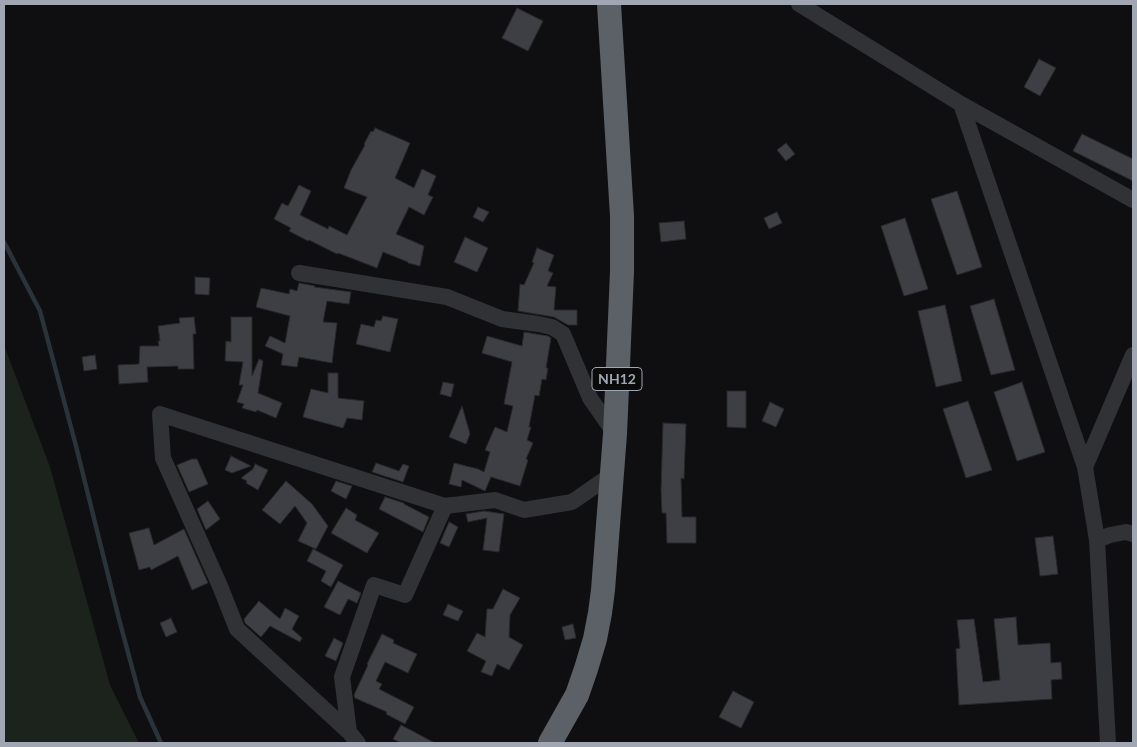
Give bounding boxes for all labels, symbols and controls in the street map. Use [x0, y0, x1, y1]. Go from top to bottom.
road number: NH12 [592, 368, 642, 390]

